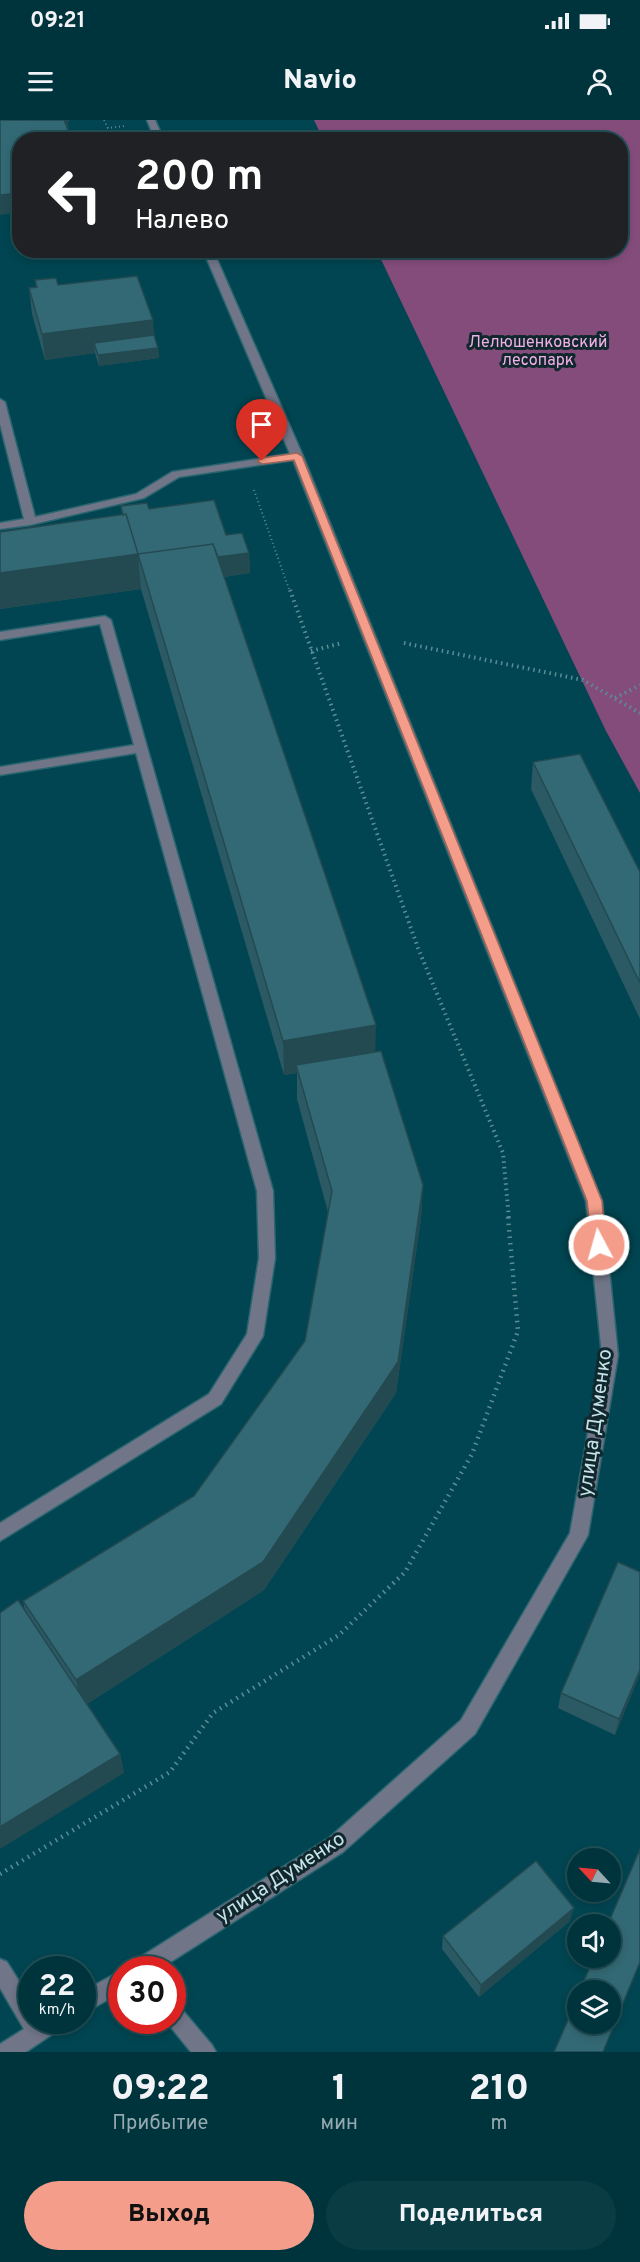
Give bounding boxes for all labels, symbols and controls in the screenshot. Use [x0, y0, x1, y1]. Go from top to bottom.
text: 09:21 [30, 8, 86, 35]
text: Navio [283, 64, 357, 98]
icon: menu [24, 65, 57, 98]
icon: person [583, 65, 616, 98]
text: 200 m [135, 152, 263, 205]
icon: left [36, 156, 114, 234]
text: Налево [135, 204, 229, 238]
park label: Лелюшенковский лесопарк [469, 333, 607, 371]
pin [236, 399, 287, 461]
icon: arrive [245, 408, 278, 441]
position arrow [567, 1213, 631, 1277]
street label: улица Думенко [573, 1347, 619, 1499]
street label: улица Думенко [211, 1827, 351, 1929]
north arrow [567, 1848, 621, 1902]
map controls [567, 1848, 621, 2034]
button: sound [567, 1914, 621, 1968]
speed limit sign: 30 [108, 1956, 186, 2034]
text: 22 [39, 1969, 75, 2006]
button: layers [567, 1980, 621, 2034]
text: km/h [39, 2001, 75, 2020]
text: 09:22 [111, 2067, 210, 2113]
text: 1 [332, 2067, 347, 2113]
text: 210 [469, 2067, 529, 2113]
text: Прибытие [112, 2111, 208, 2137]
text: мин [321, 2111, 358, 2137]
text: m [490, 2111, 507, 2137]
button: Выход [24, 2181, 314, 2250]
button: Поделиться [326, 2181, 616, 2250]

